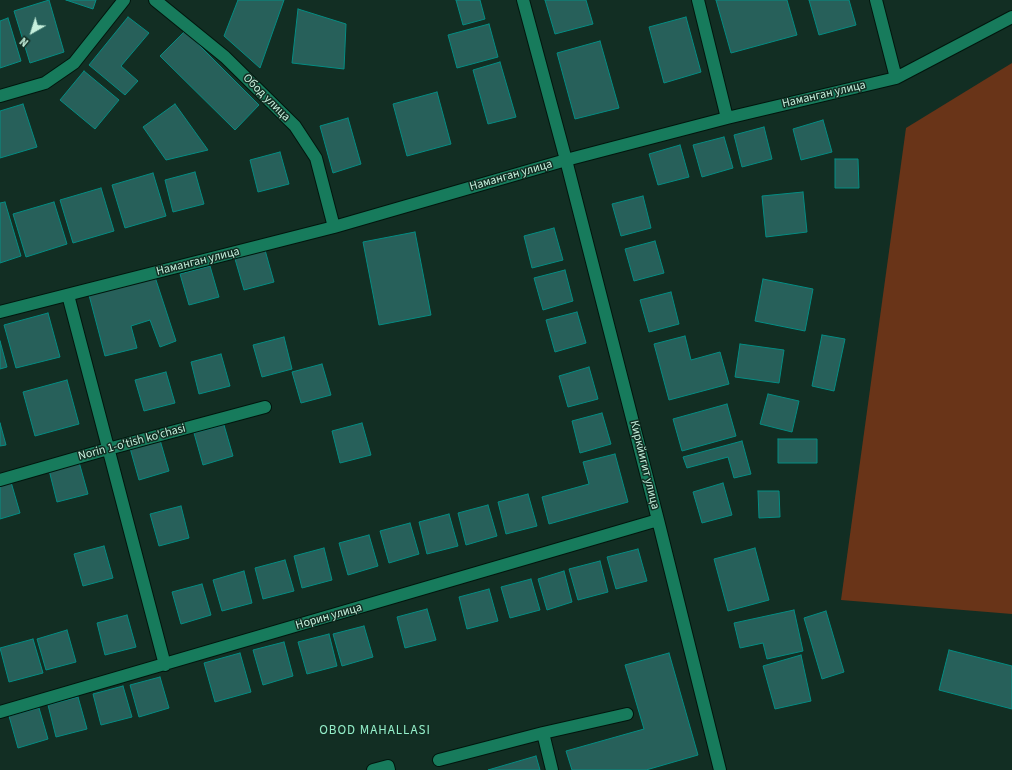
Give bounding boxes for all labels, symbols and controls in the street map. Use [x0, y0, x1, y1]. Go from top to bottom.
north arrow [12, 12, 52, 52]
text: N [17, 34, 32, 50]
street label: Обод улица [239, 71, 293, 125]
street label: Наманган улица [781, 78, 867, 112]
street label: Наманган улица [468, 157, 554, 195]
street label: Наманган улица [155, 245, 241, 279]
street label: Киркйигит улица [626, 419, 662, 511]
street label: Norin 1-o'tish ko'chasi [77, 422, 187, 464]
street label: Норин улица [294, 601, 364, 633]
district label: OBOD MAHALLASI [319, 723, 431, 739]

